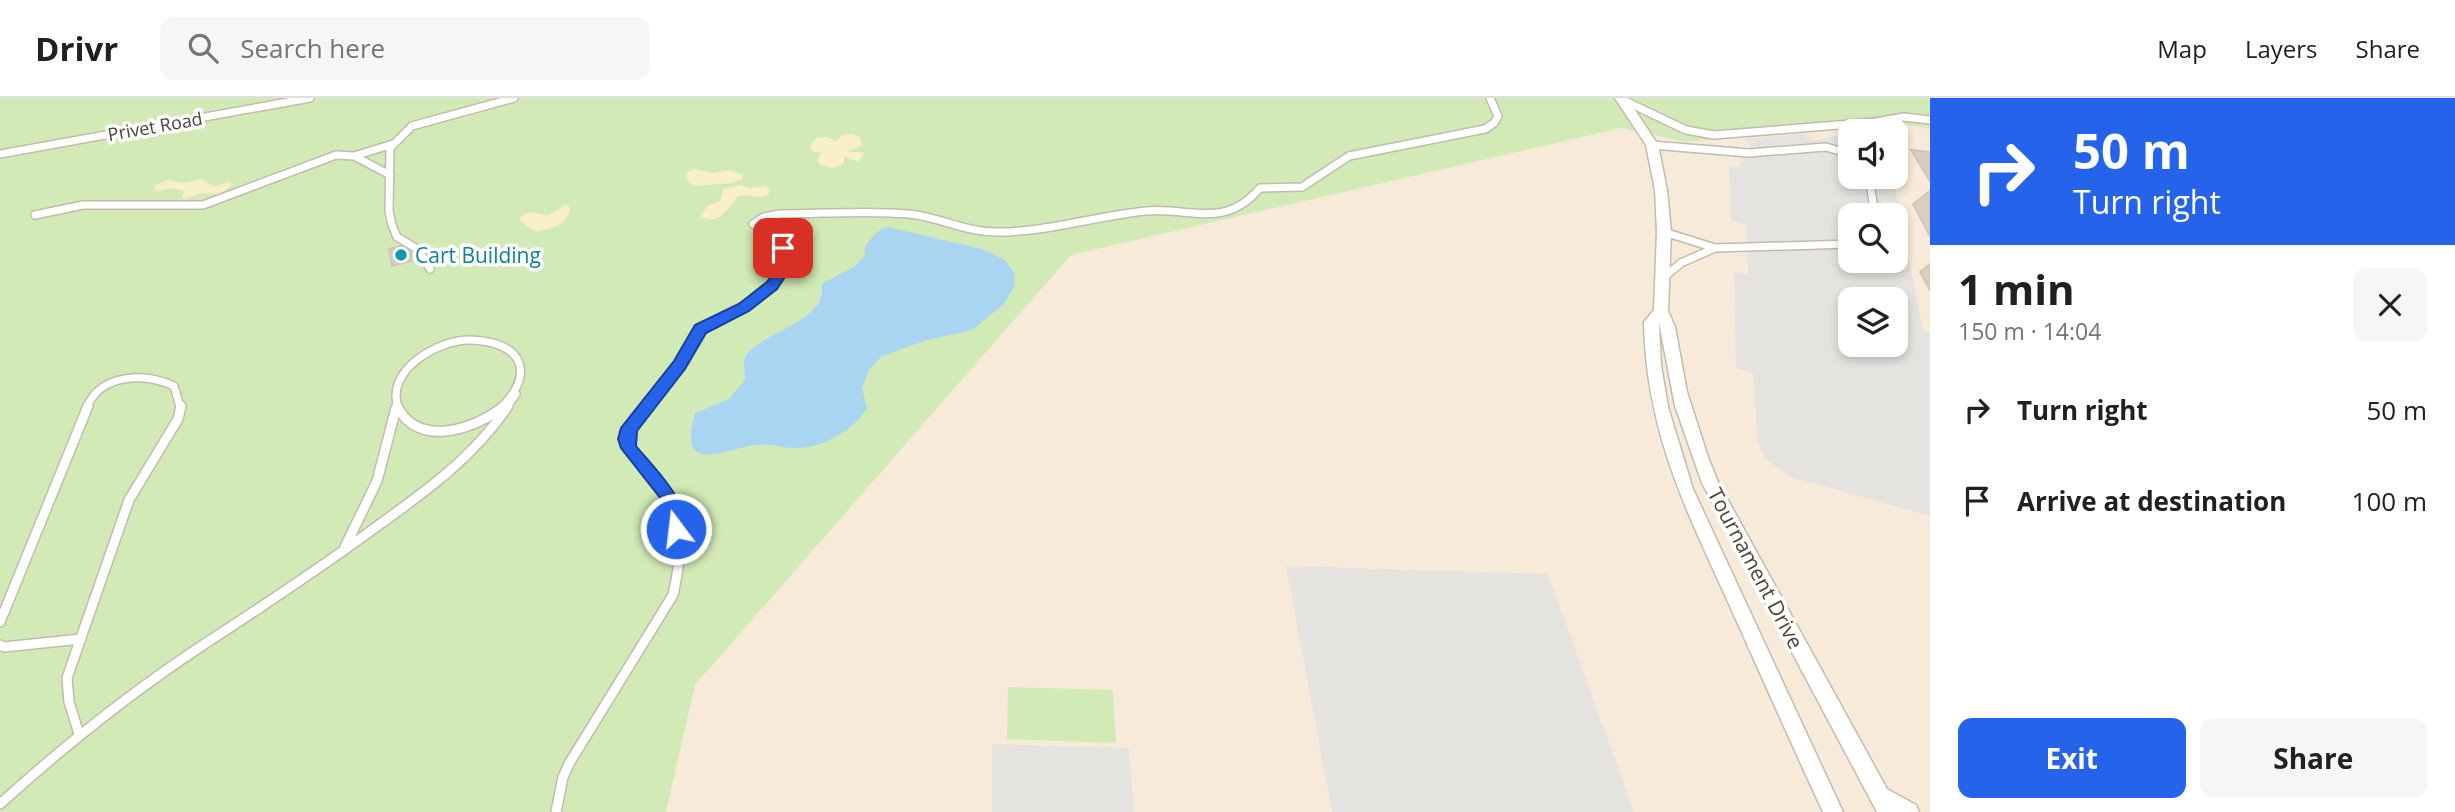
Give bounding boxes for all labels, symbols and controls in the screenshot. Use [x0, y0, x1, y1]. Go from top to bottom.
search box [160, 17, 650, 80]
text: Drivr [35, 26, 118, 71]
icon: search [184, 29, 222, 67]
text: Search here [240, 30, 385, 66]
text: Map [2157, 32, 2207, 65]
text: Layers [2245, 32, 2318, 65]
text: Share [2356, 32, 2420, 65]
street label: Privet Road [106, 106, 204, 146]
text: 50 m [2073, 117, 2190, 183]
map controls [1838, 119, 1908, 357]
button: sound [1838, 119, 1908, 189]
icon: right [1958, 126, 2049, 217]
text: Turn right [2073, 180, 2221, 223]
button: search [1838, 203, 1908, 273]
pin [753, 218, 813, 278]
icon: arrive [764, 229, 802, 267]
place label: Cart Building [415, 241, 541, 269]
marker: Cart Building [393, 247, 409, 263]
text: 1 min [1958, 260, 2075, 317]
button: close [2353, 268, 2427, 342]
button: layers [1838, 287, 1908, 357]
text: 150 m · 14:04 [1958, 315, 2101, 347]
icon: right [1958, 391, 1996, 429]
text: Turn right [2017, 392, 2148, 428]
text: 50 m [2366, 392, 2427, 428]
icon: arrive [1958, 482, 1996, 520]
street label: Tournament Drive [1702, 483, 1810, 653]
text: Arrive at destination [2017, 483, 2286, 519]
text: 100 m [2352, 483, 2427, 519]
position arrow [639, 492, 713, 566]
button: Exit [1958, 718, 2186, 798]
button: Share [2200, 718, 2427, 798]

